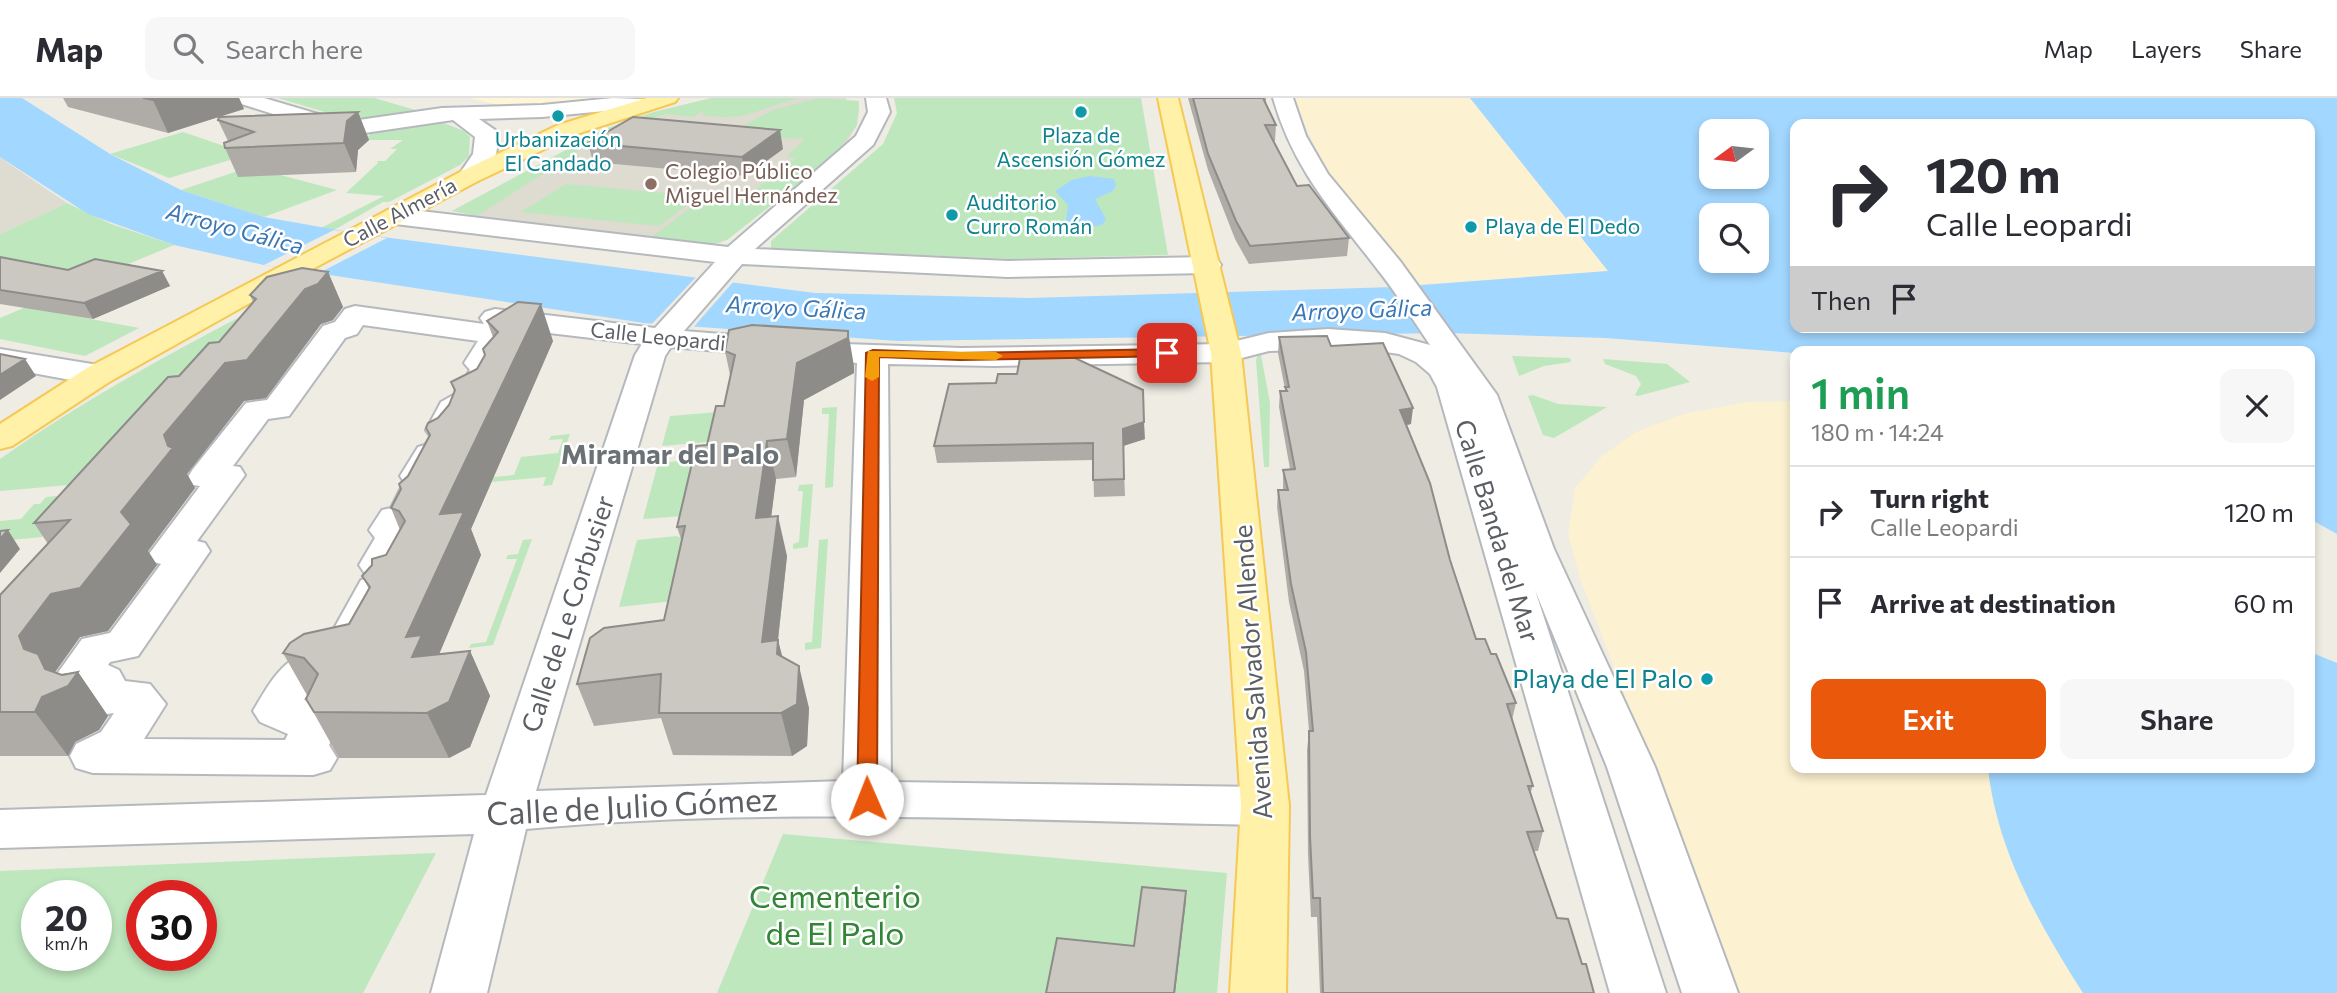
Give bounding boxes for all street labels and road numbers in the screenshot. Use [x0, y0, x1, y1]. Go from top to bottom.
street label: Calle Almería [338, 171, 460, 252]
street label: Calle Leopardi [589, 316, 727, 355]
street label: Calle Banda del Mar [1450, 416, 1547, 646]
street label: Calle de Le Corbusier [514, 491, 619, 736]
street label: Avenida Salvador Allende [1226, 524, 1277, 820]
street label: Calle de Julio Gómez [485, 777, 778, 833]

